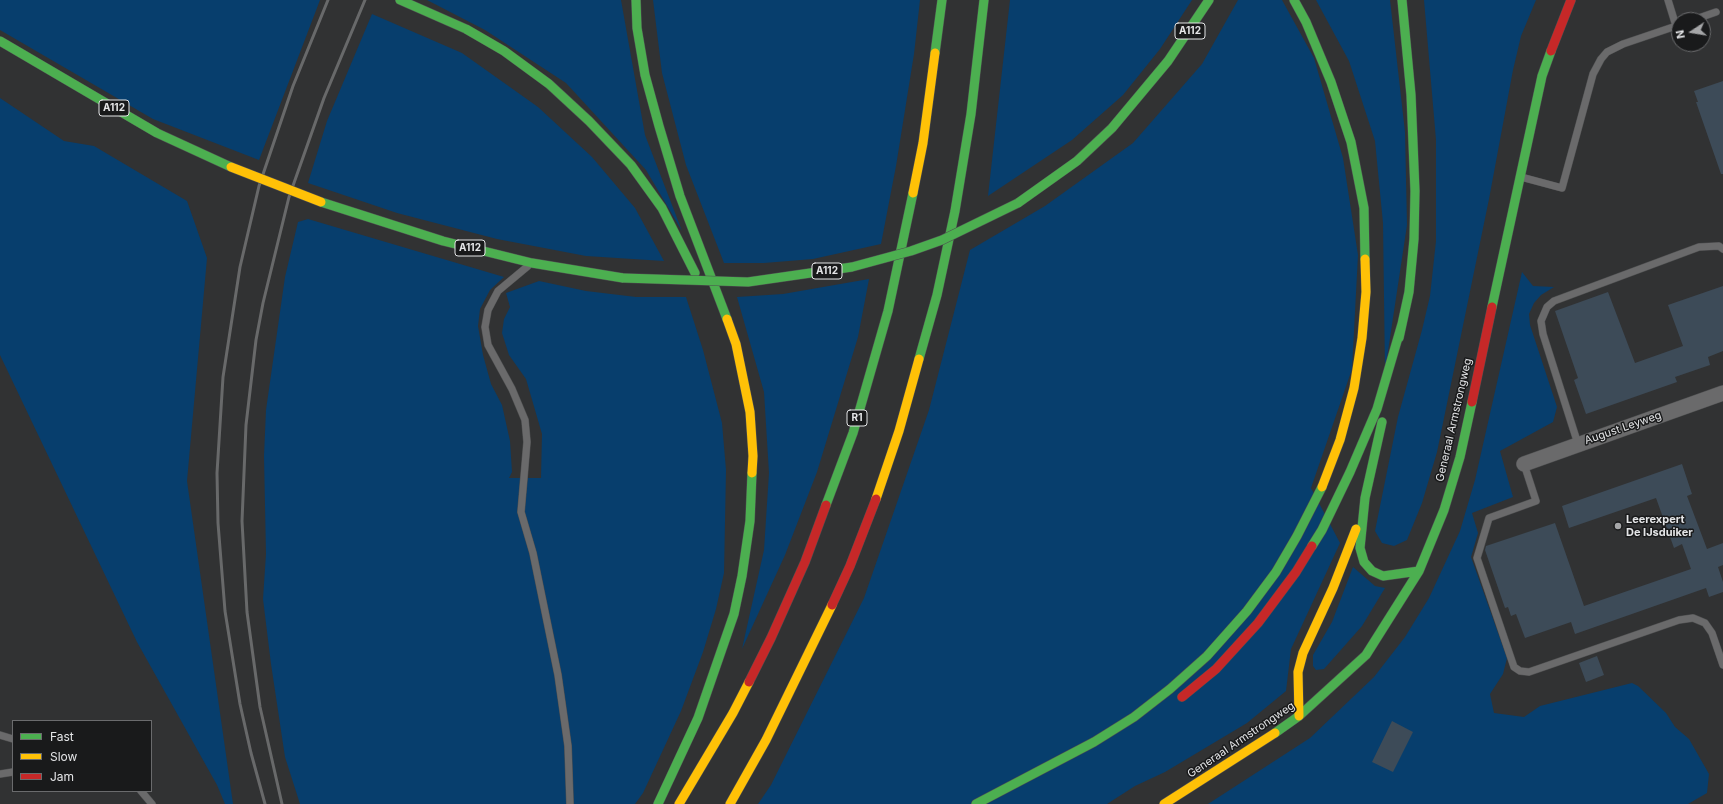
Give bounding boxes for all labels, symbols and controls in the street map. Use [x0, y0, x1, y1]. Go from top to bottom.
north arrow [1671, 12, 1711, 52]
road number: A112 [1175, 23, 1205, 39]
text: N [1673, 29, 1688, 40]
road number: A112 [99, 100, 129, 116]
road number: A112 [455, 240, 485, 256]
road number: A112 [812, 263, 842, 279]
street label: Generaal Armstrongweg [1433, 357, 1475, 483]
street label: August Leyweg [1583, 409, 1663, 447]
road number: R1 [847, 410, 867, 426]
place label: Leerexpert De IJsduiker [1626, 513, 1693, 539]
marker: Leerexpert De IJsduiker [1613, 521, 1623, 531]
street label: Generaal Armstrongweg [1185, 699, 1297, 781]
legend [12, 720, 152, 792]
text: Fast [50, 729, 74, 744]
text: Slow [50, 749, 77, 764]
text: Jam [50, 769, 74, 784]

